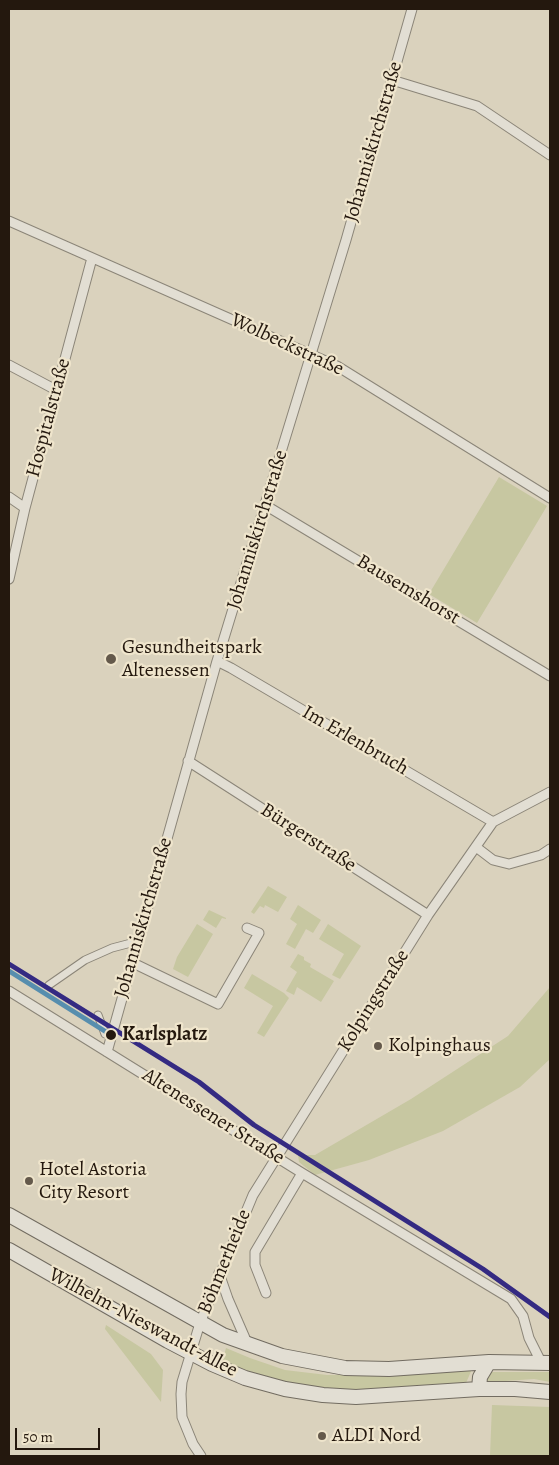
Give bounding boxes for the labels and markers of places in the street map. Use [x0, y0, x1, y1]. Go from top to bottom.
place label: Gesundheitspark Altenessen [122, 636, 262, 683]
marker: Gesundheitspark Altenessen [104, 652, 118, 666]
place label: Karlsplatz [122, 1023, 208, 1047]
marker: Karlsplatz [104, 1028, 118, 1042]
place label: Kolpinghaus [388, 1034, 491, 1058]
marker: Kolpinghaus [372, 1040, 384, 1052]
place label: Hotel Astoria City Resort [39, 1158, 147, 1205]
marker: Hotel Astoria City Resort [23, 1175, 35, 1187]
place label: ALDI Nord [332, 1424, 421, 1448]
marker: ALDI Nord [316, 1430, 328, 1442]

